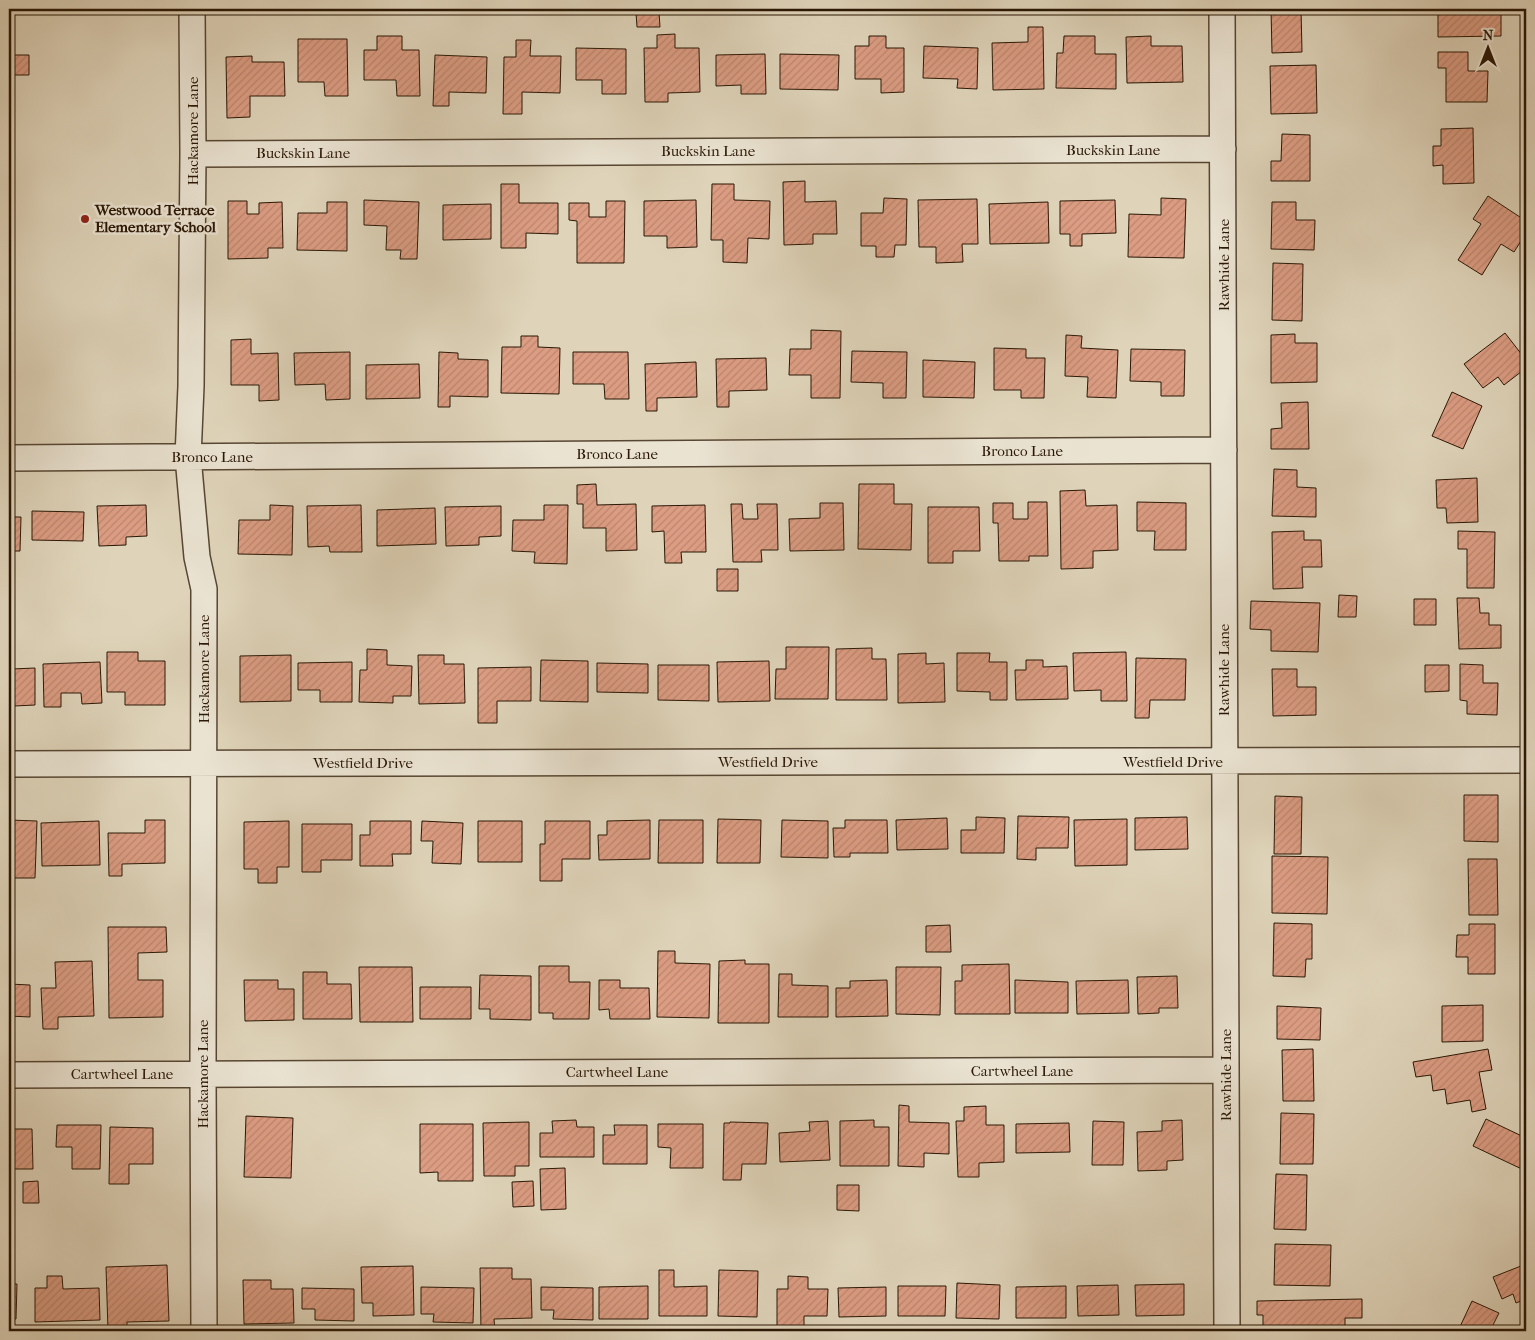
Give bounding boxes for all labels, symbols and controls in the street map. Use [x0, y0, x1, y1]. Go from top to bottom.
north arrow [1462, 22, 1512, 72]
text: N [1483, 27, 1494, 44]
street label: Hackamore Lane [184, 76, 202, 185]
street label: Buckskin Lane [1066, 141, 1161, 159]
street label: Buckskin Lane [661, 142, 756, 160]
street label: Buckskin Lane [256, 144, 351, 162]
place label: Westwood Terrace Elementary School [94, 201, 217, 236]
marker: Westwood Terrace Elementary School [79, 213, 91, 225]
street label: Rawhide Lane [1215, 218, 1233, 311]
street label: Bronco Lane [981, 442, 1063, 460]
street label: Bronco Lane [576, 445, 658, 463]
street label: Bronco Lane [171, 448, 253, 466]
street label: Hackamore Lane [195, 614, 213, 723]
street label: Rawhide Lane [1215, 623, 1233, 716]
street label: Westfield Drive [717, 753, 818, 771]
street label: Westfield Drive [1122, 753, 1223, 771]
street label: Westfield Drive [312, 754, 413, 772]
street label: Hackamore Lane [194, 1019, 212, 1128]
street label: Rawhide Lane [1217, 1028, 1235, 1121]
street label: Cartwheel Lane [971, 1062, 1074, 1080]
street label: Cartwheel Lane [566, 1063, 669, 1081]
street label: Cartwheel Lane [71, 1065, 174, 1083]

